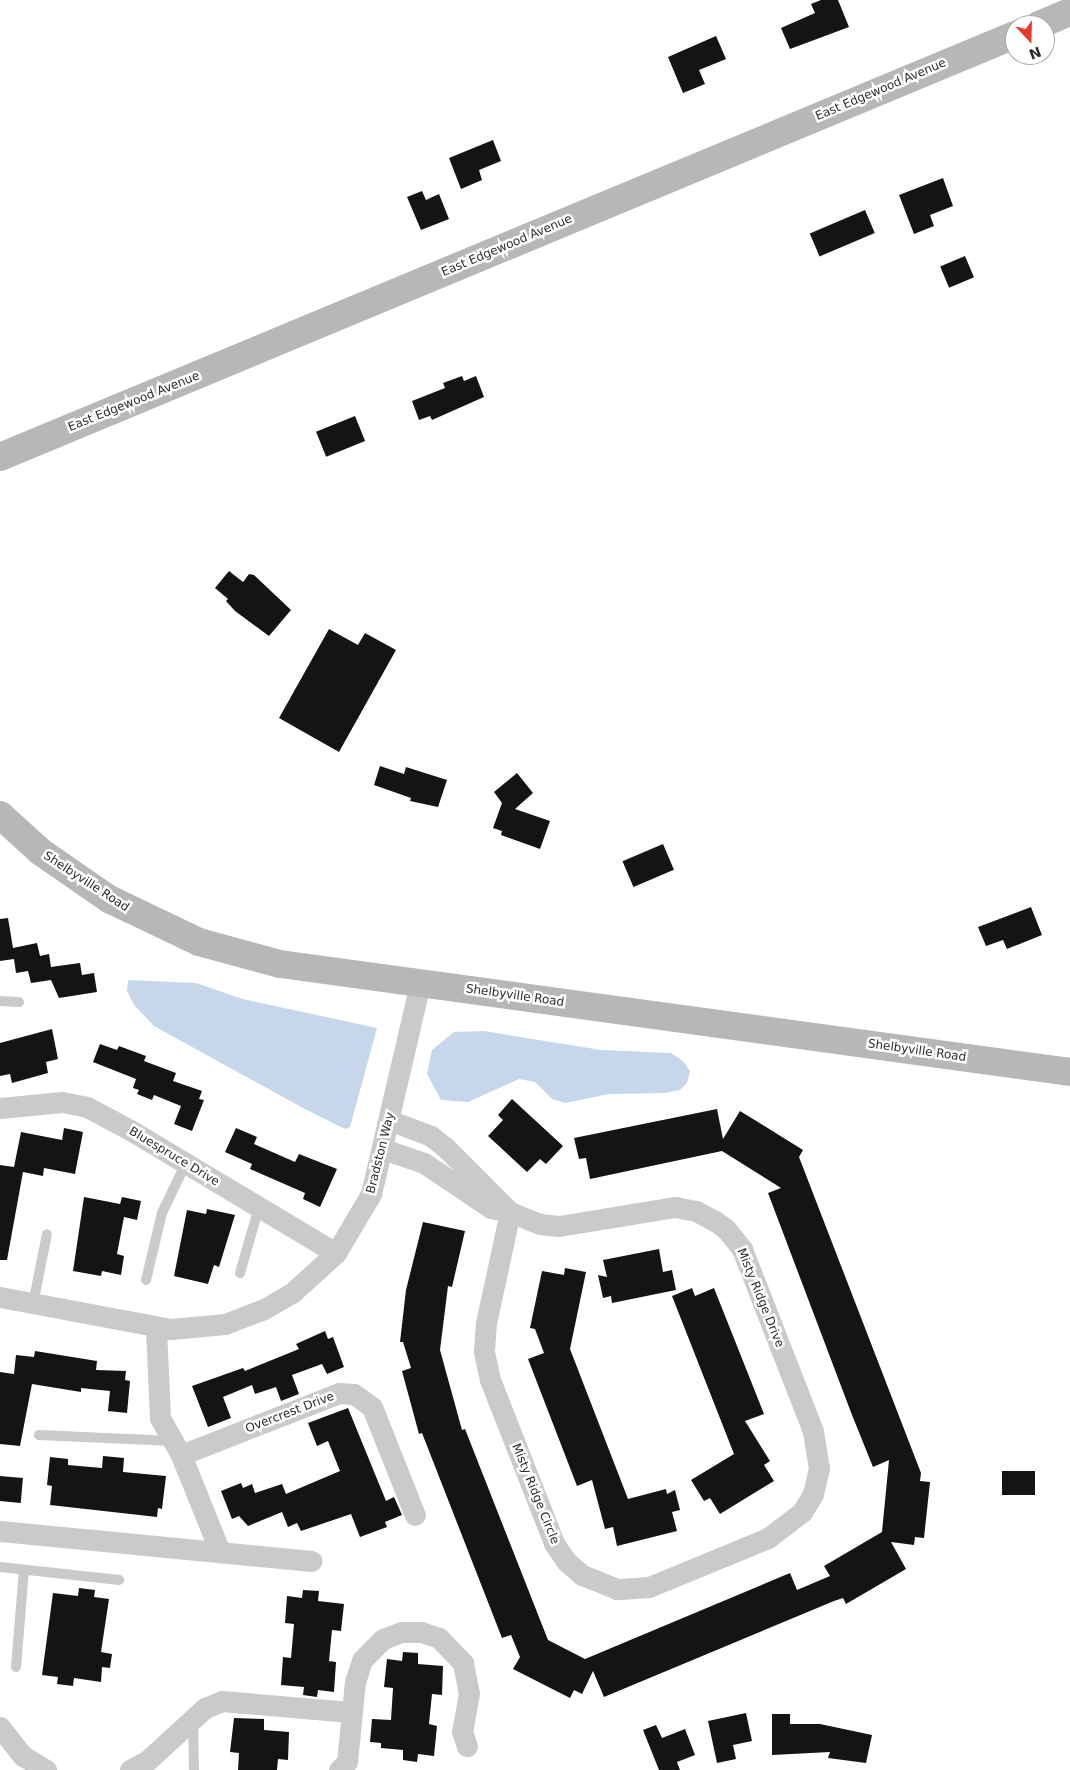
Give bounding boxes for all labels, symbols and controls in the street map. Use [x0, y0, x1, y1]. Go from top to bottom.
north arrow [1005, 15, 1055, 65]
text: N [1027, 44, 1043, 63]
street label: East Edgewood Avenue [814, 56, 948, 124]
street label: East Edgewood Avenue [440, 212, 574, 280]
street label: East Edgewood Avenue [66, 369, 202, 435]
street label: Shelbyville Road [41, 849, 131, 915]
street label: Shelbyville Road [465, 982, 565, 1010]
street label: Shelbyville Road [867, 1037, 967, 1065]
street label: Bradston Way [364, 1111, 398, 1195]
street label: Bluespruce Drive [126, 1124, 222, 1190]
street label: Misty Ridge Drive [734, 1246, 786, 1350]
street label: Overcrest Drive [244, 1389, 336, 1437]
street label: Misty Ridge Circle [508, 1442, 562, 1546]

